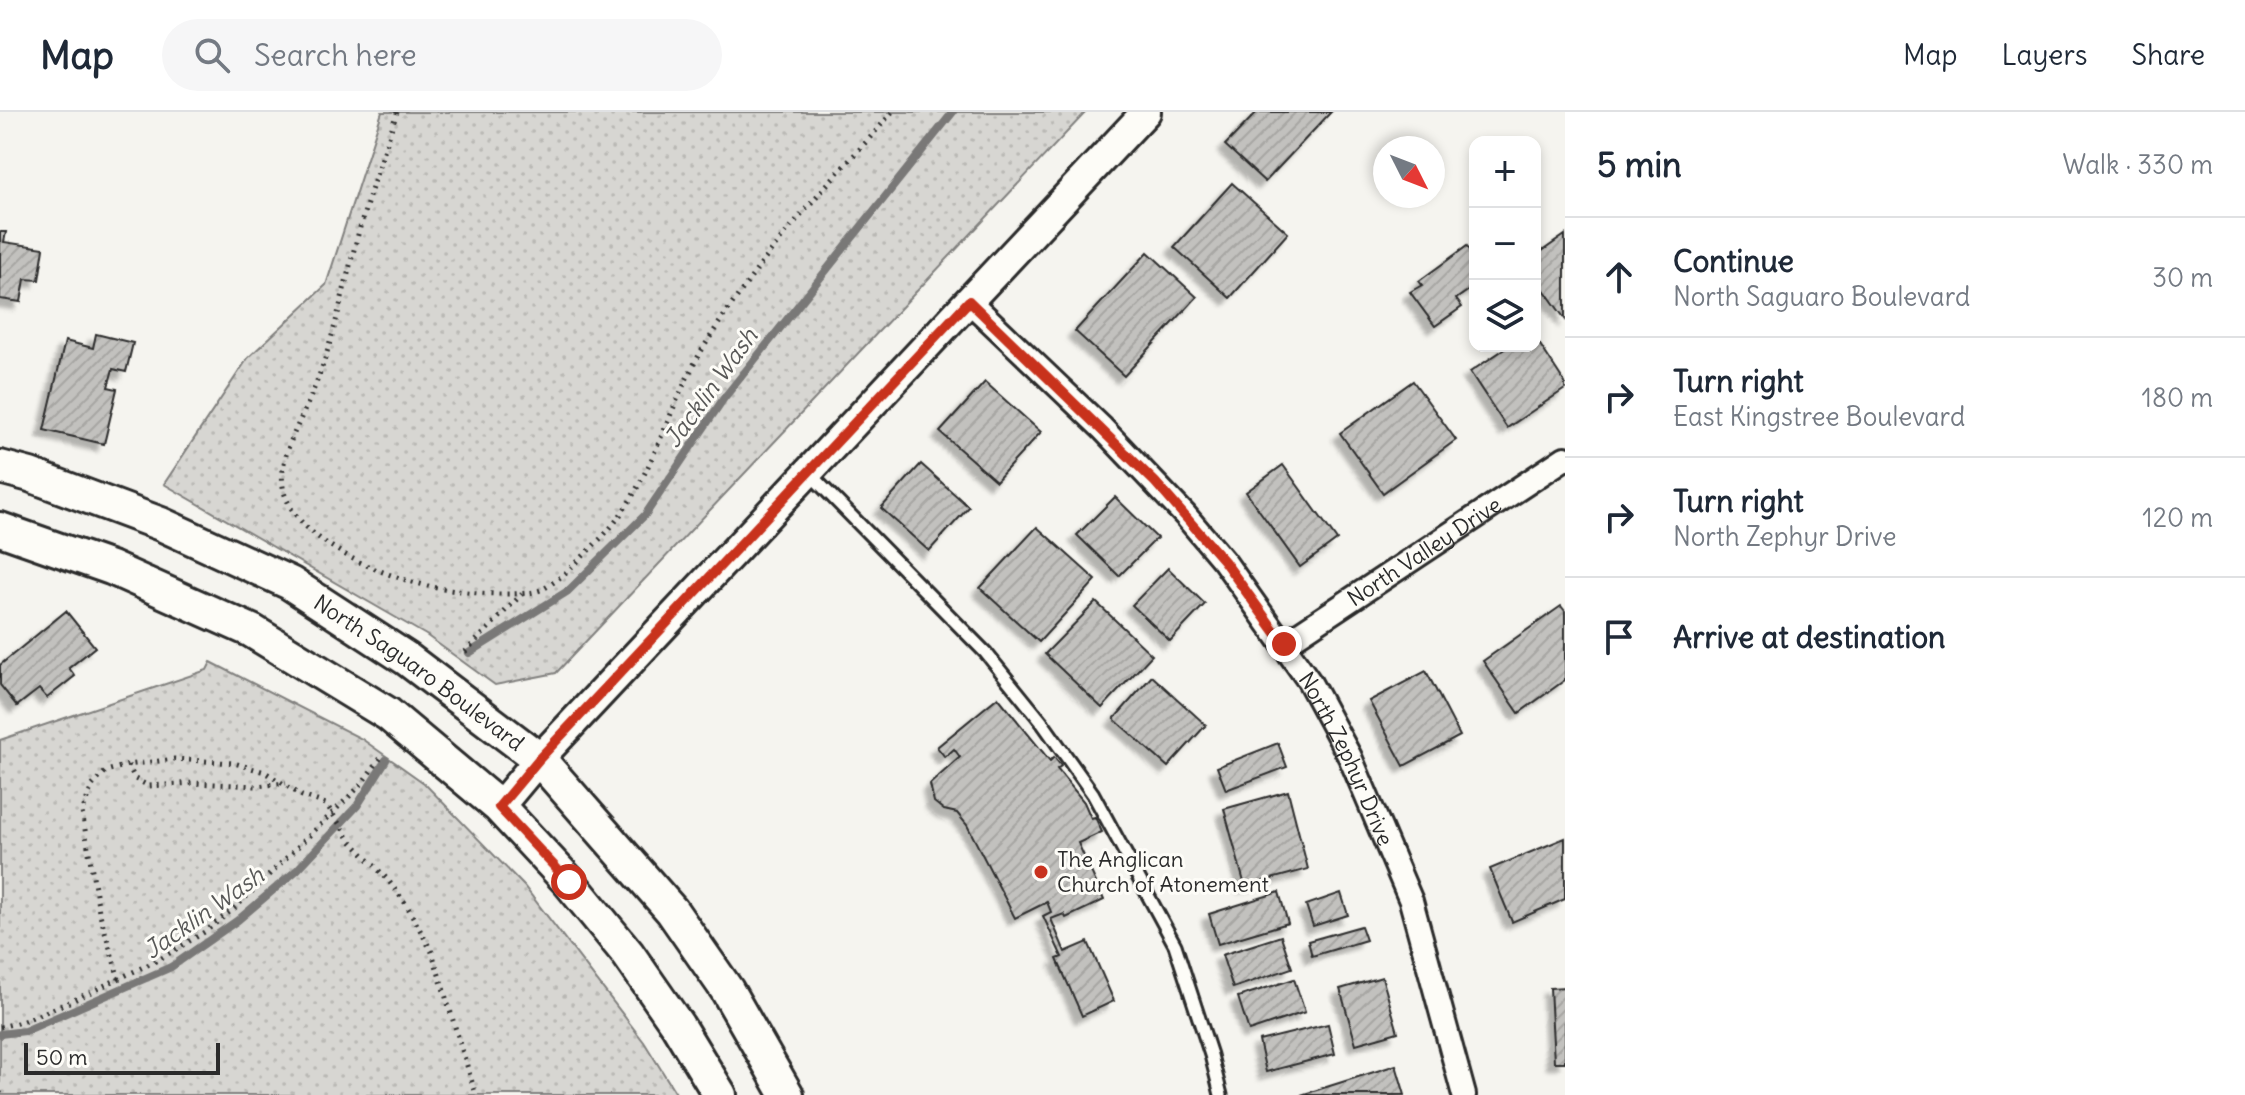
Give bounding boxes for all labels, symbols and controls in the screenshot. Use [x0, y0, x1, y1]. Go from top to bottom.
search box [162, 19, 722, 91]
text: Map [40, 32, 114, 79]
icon: search [190, 33, 234, 77]
text: Search here [254, 36, 417, 74]
text: Map [1903, 37, 1958, 73]
text: Layers [2002, 37, 2088, 73]
text: Share [2132, 37, 2205, 73]
north arrow [1373, 136, 1445, 208]
map controls [1469, 136, 1541, 352]
button: + [1469, 136, 1541, 208]
text: 5 min [1597, 143, 1682, 186]
text: Walk · 330 m [2063, 148, 2213, 181]
button: − [1469, 208, 1541, 280]
text: Continue [1673, 242, 1794, 280]
icon: ahead [1597, 255, 1641, 299]
text: 30 m [2152, 261, 2213, 294]
button: layers [1469, 280, 1541, 352]
text: North Saguaro Boulevard [1673, 280, 1970, 313]
water label: Jacklin Wash [657, 321, 764, 453]
text: Turn right [1673, 362, 1804, 400]
icon: right [1597, 375, 1641, 419]
text: 180 m [2142, 381, 2213, 414]
text: East Kingstree Boulevard [1673, 400, 1965, 433]
text: Turn right [1673, 482, 1804, 520]
street label: North Valley Drive [1342, 490, 1506, 612]
icon: right [1597, 495, 1641, 539]
text: 120 m [2142, 501, 2213, 534]
text: North Zephyr Drive [1673, 520, 1896, 553]
street label: North Saguaro Boulevard [309, 588, 530, 757]
icon: arrive [1597, 615, 1641, 659]
text: Arrive at destination [1673, 618, 1945, 656]
route end [1266, 626, 1302, 662]
street label: North Zephyr Drive [1293, 666, 1400, 850]
place label: The Anglican Church of Atonement [1057, 845, 1269, 898]
water label: Jacklin Wash [137, 859, 270, 965]
marker: The Anglican Church of Atonement [1032, 863, 1050, 881]
route start [551, 864, 587, 900]
scale bar [24, 1039, 220, 1075]
text: 50 m [36, 1043, 88, 1071]

